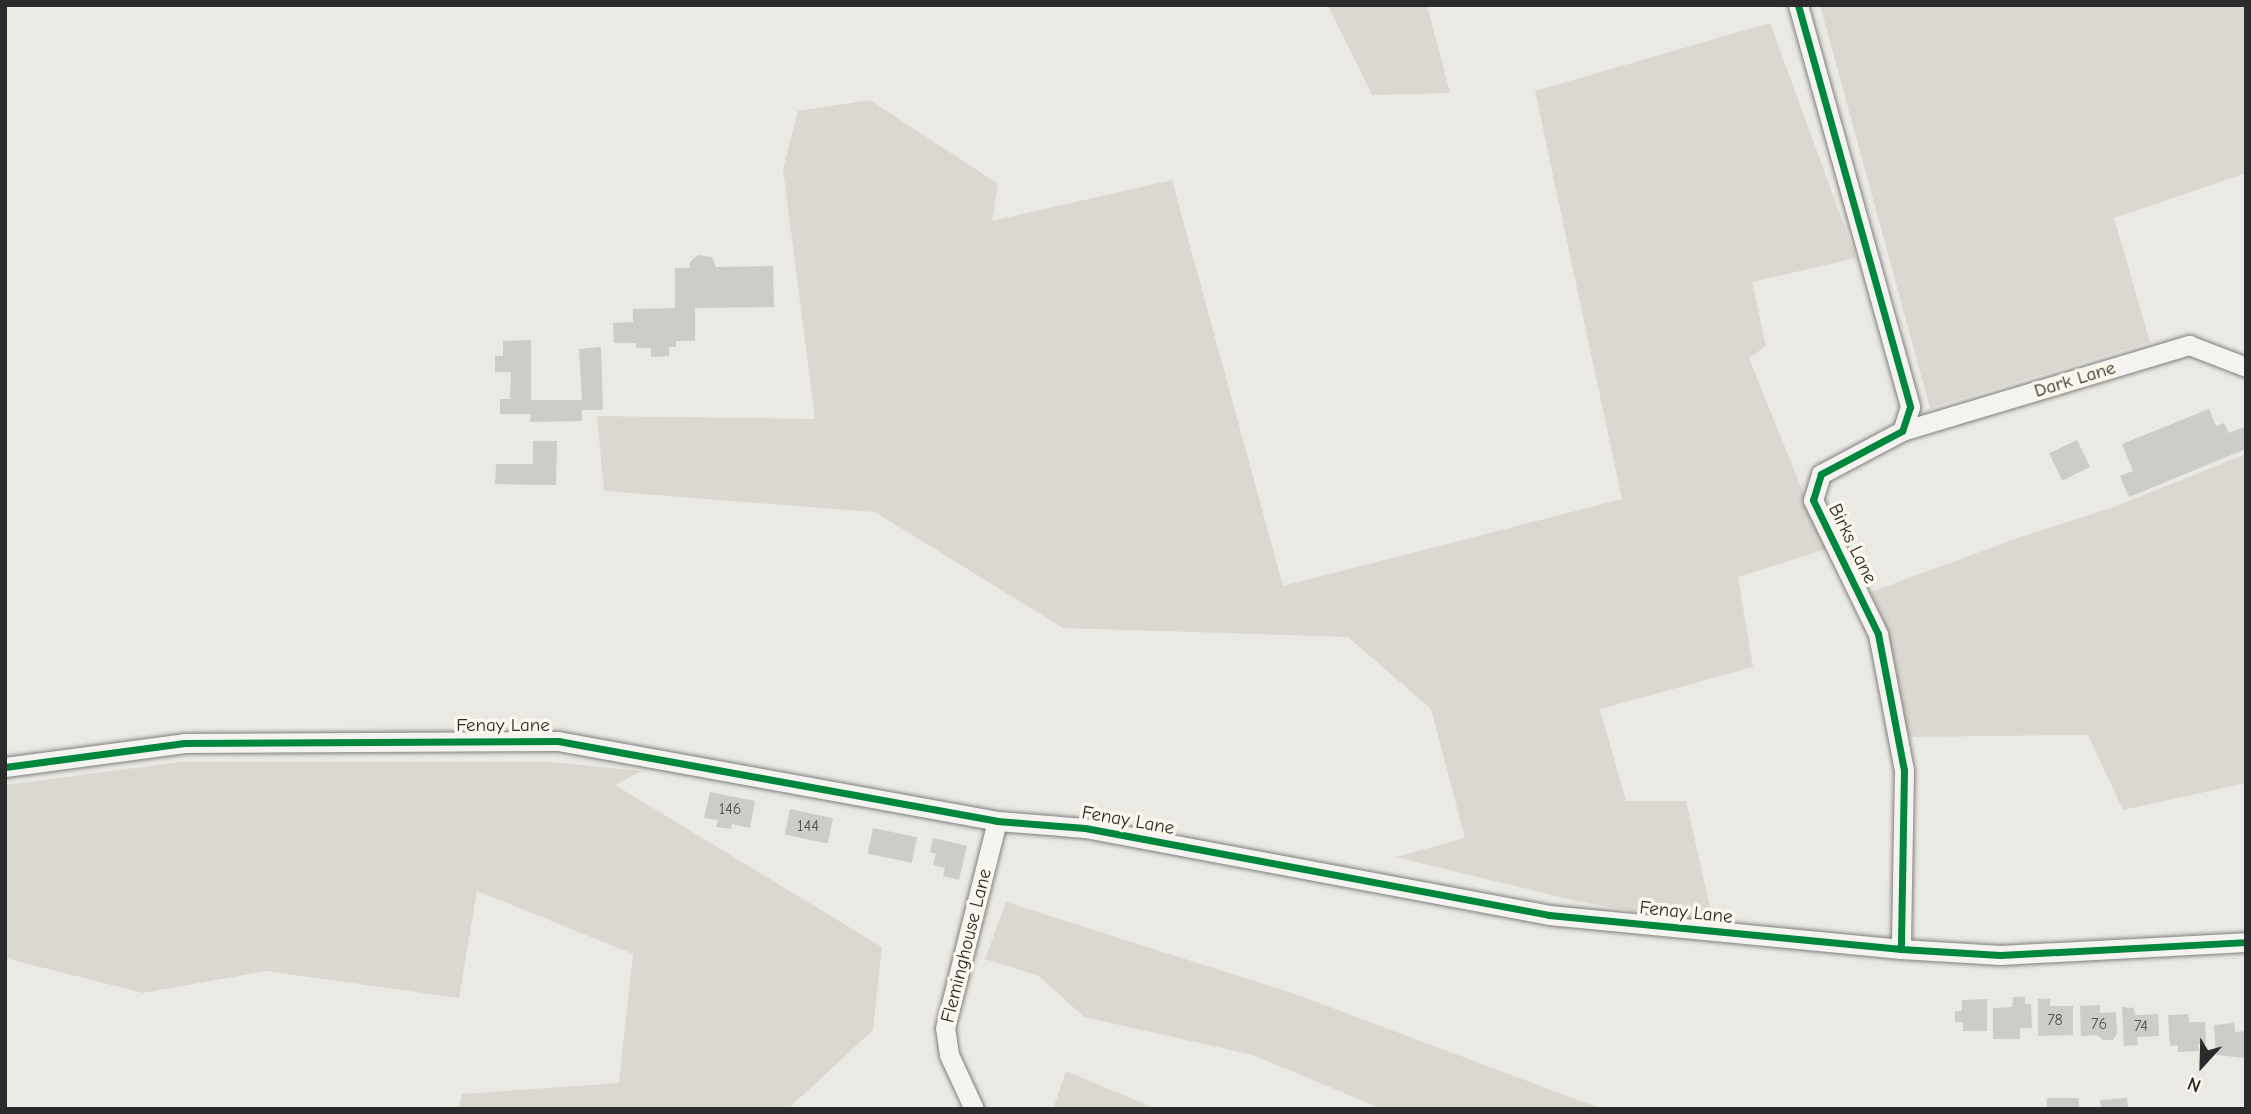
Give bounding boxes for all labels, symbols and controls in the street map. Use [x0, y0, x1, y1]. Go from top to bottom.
street label: Dark Lane [2032, 357, 2118, 403]
street label: Birks Lane [1823, 500, 1881, 588]
street label: Fenay Lane [456, 715, 550, 737]
house number: 146 [719, 799, 741, 819]
street label: Fenay Lane [1080, 802, 1176, 840]
house number: 144 [797, 816, 819, 836]
street label: Fleminghouse Lane [937, 867, 997, 1025]
street label: Fenay Lane [1638, 897, 1734, 929]
house number: 78 [2047, 1010, 2063, 1030]
house number: 76 [2091, 1014, 2107, 1034]
house number: 74 [2134, 1016, 2148, 1036]
north arrow [2167, 1030, 2237, 1100]
text: N [2184, 1072, 2204, 1097]

